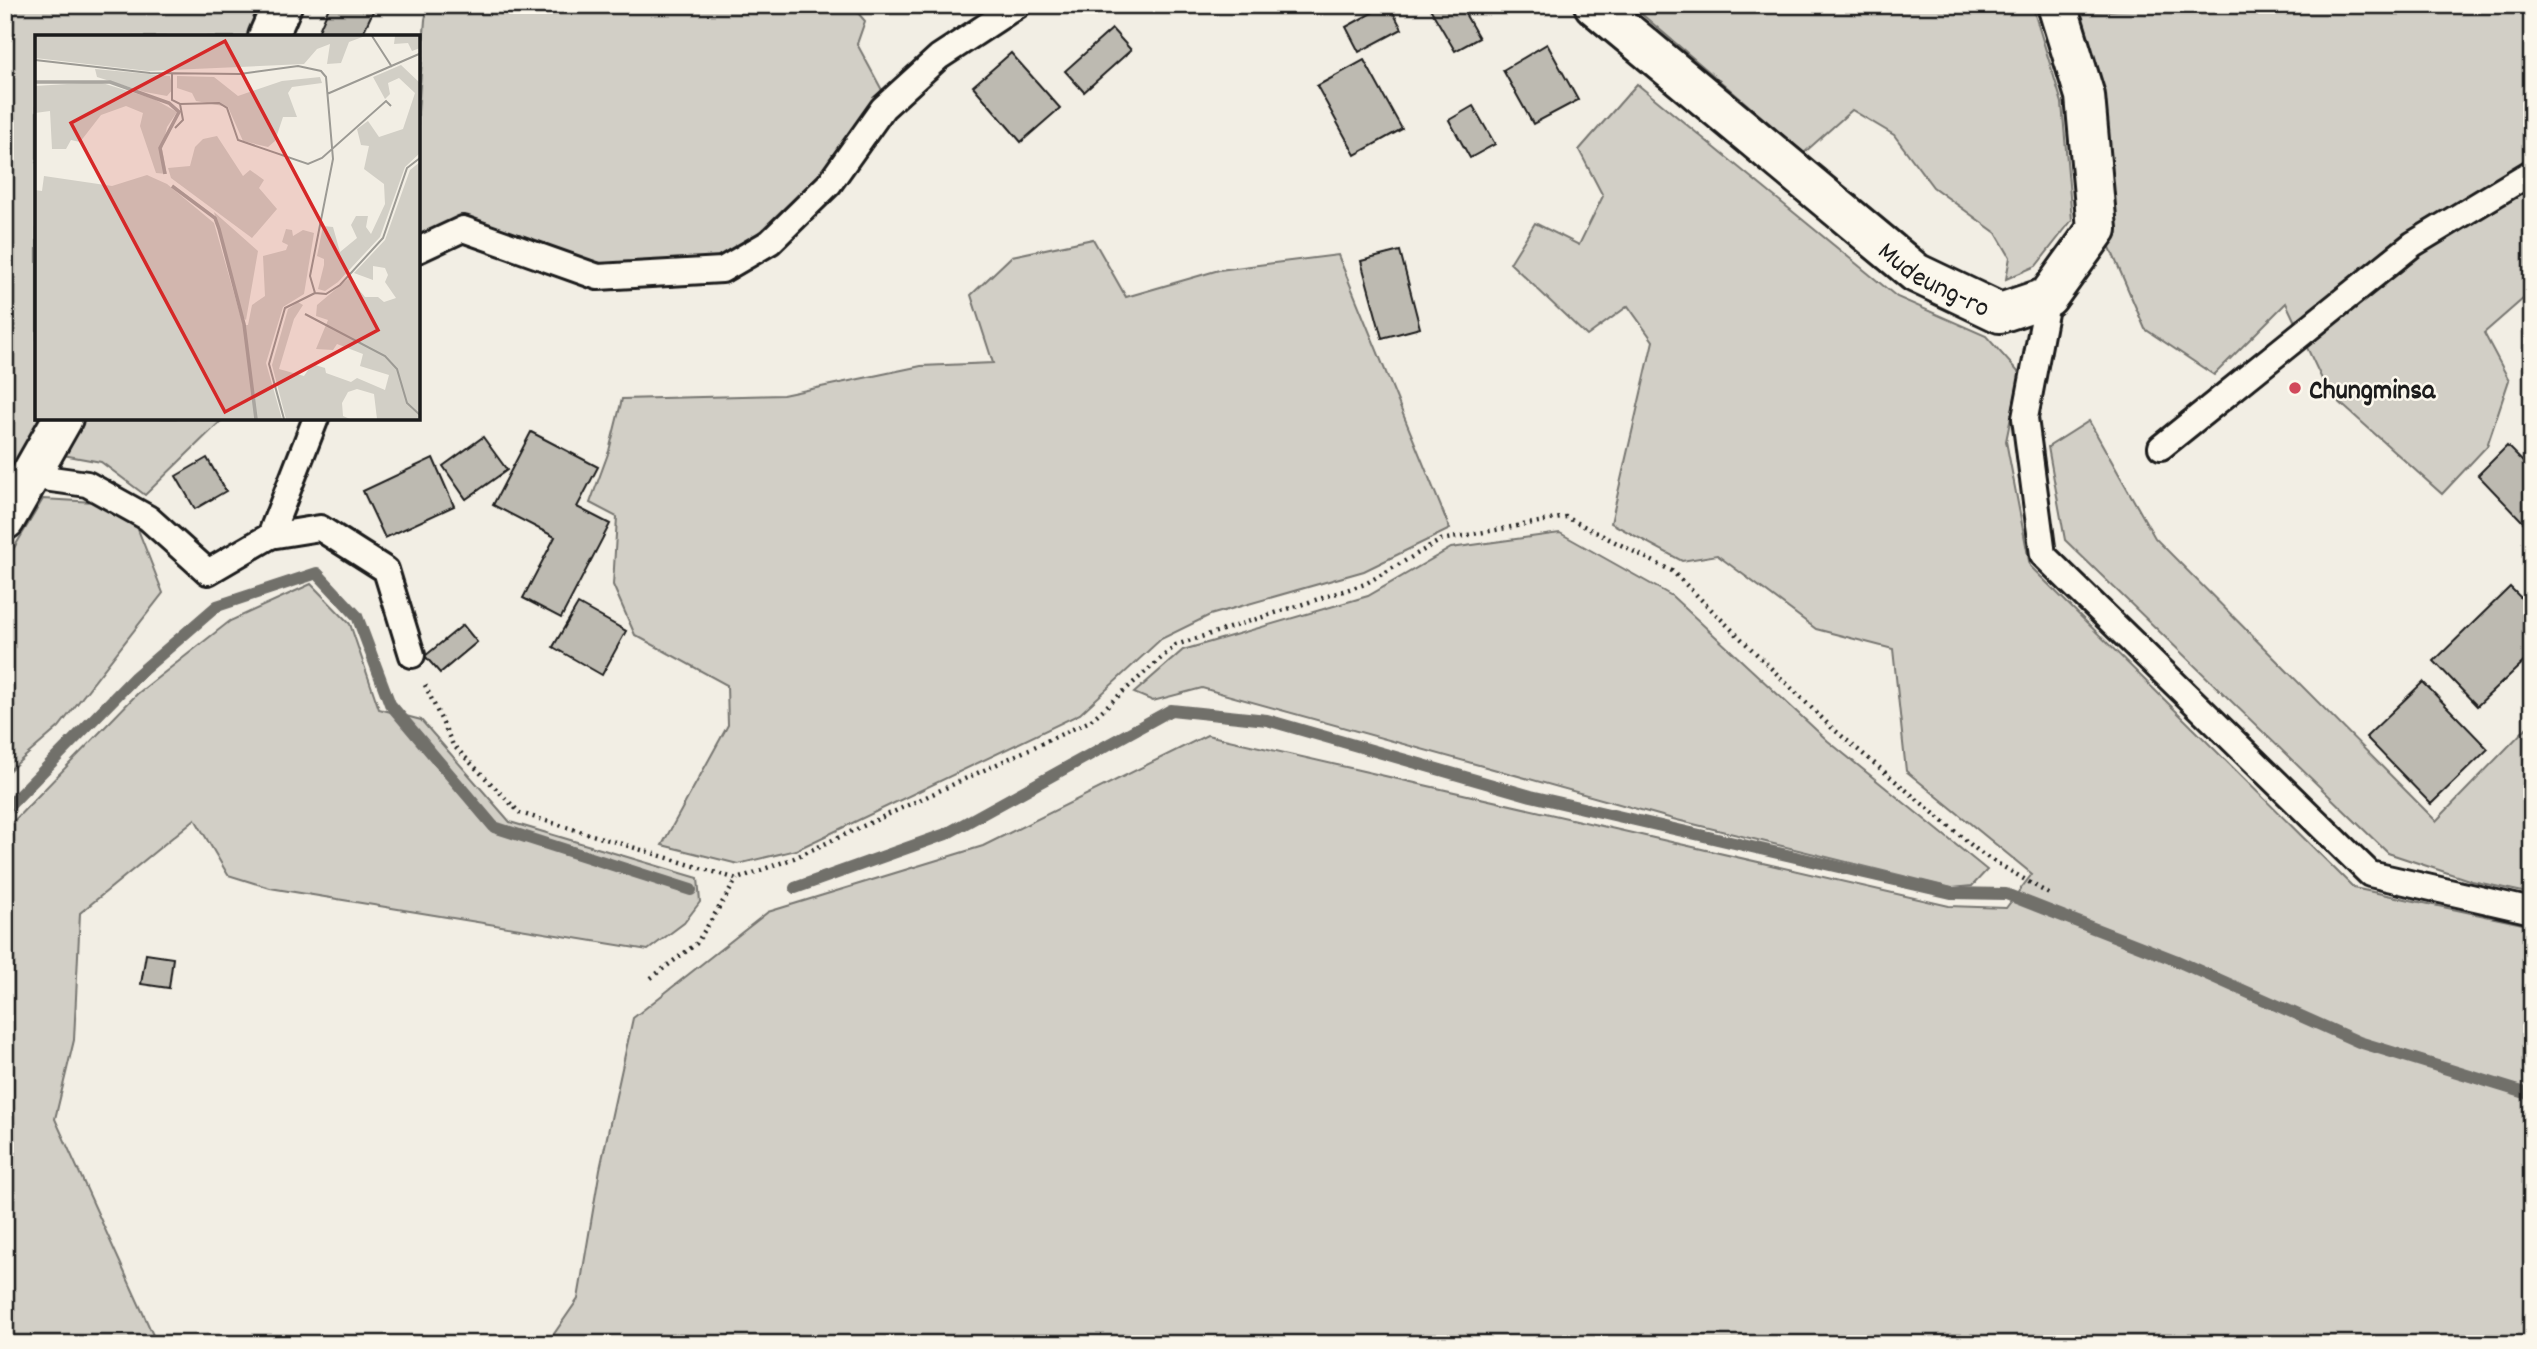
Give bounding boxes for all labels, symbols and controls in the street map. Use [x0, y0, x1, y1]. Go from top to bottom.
inset map [35, 35, 420, 420]
street label: Mudeung-ro [1867, 234, 1995, 330]
place label: Chungminsa [2309, 373, 2436, 413]
marker: Chungminsa [2287, 380, 2303, 396]

